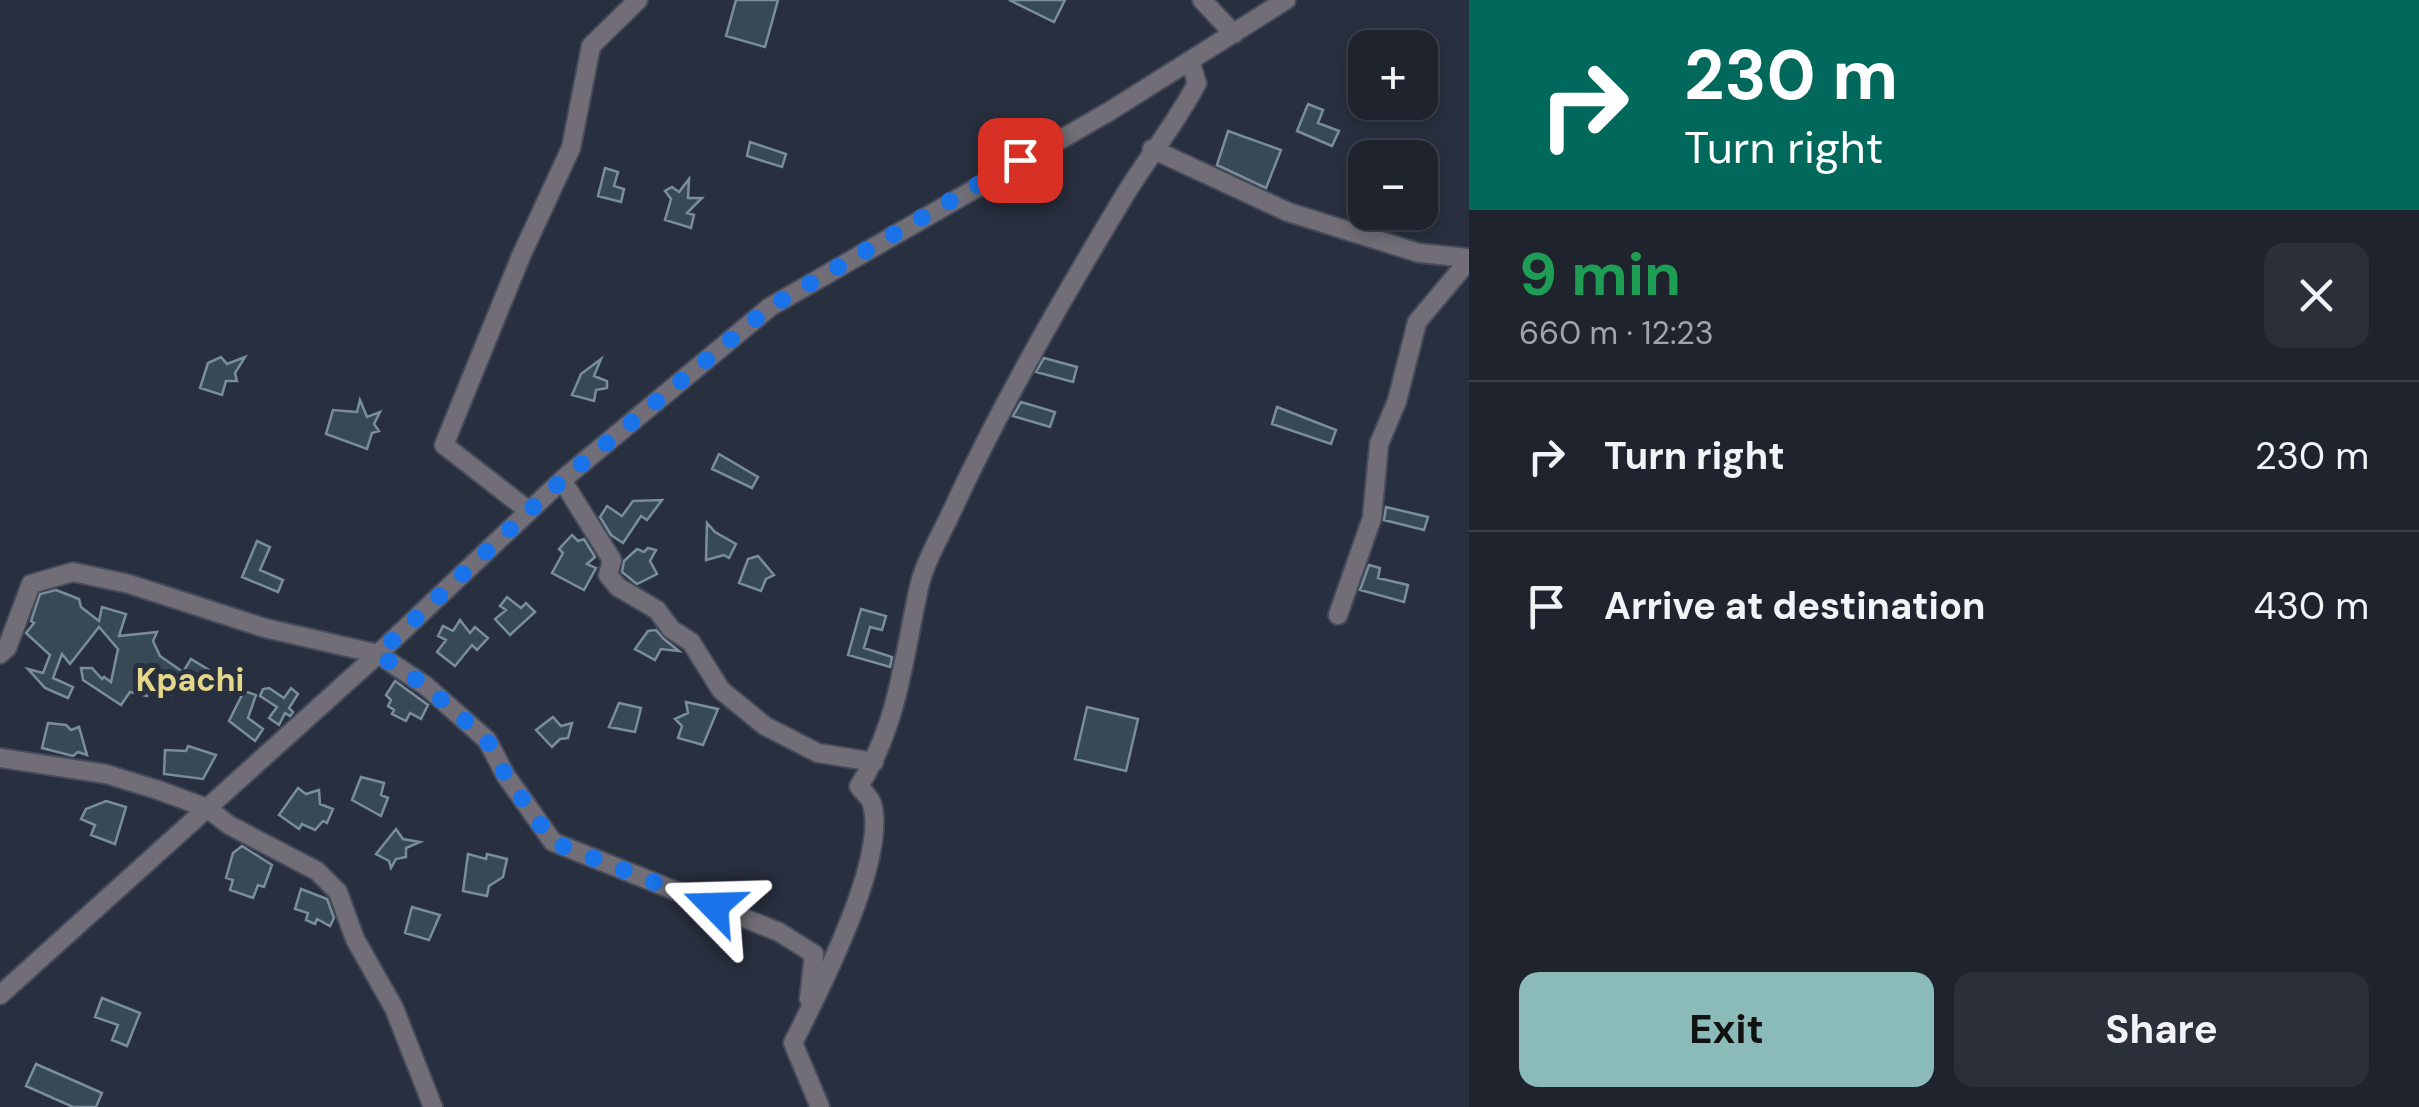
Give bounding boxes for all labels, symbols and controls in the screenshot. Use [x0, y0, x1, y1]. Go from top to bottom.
map controls [1348, 30, 1438, 230]
button: + [1348, 30, 1438, 120]
text: 230 m [1684, 30, 1898, 121]
icon: right [1519, 40, 1649, 170]
pin [978, 118, 1063, 203]
text: Turn right [1684, 118, 1883, 177]
icon: arrive [993, 133, 1048, 188]
button: − [1348, 140, 1438, 230]
text: 9 min [1519, 235, 1681, 314]
button: close [2264, 243, 2369, 348]
text: 660 m · 12:23 [1519, 312, 1714, 354]
icon: right [1519, 429, 1574, 484]
text: Turn right [1604, 431, 1785, 481]
text: 230 m [2255, 431, 2369, 481]
icon: arrive [1519, 579, 1574, 634]
text: Arrive at destination [1604, 581, 1986, 631]
text: 430 m [2254, 581, 2369, 631]
district label: Kpachi [136, 659, 244, 701]
position arrow [662, 854, 766, 958]
button: Exit [1519, 972, 1934, 1087]
button: Share [1954, 972, 2369, 1087]

